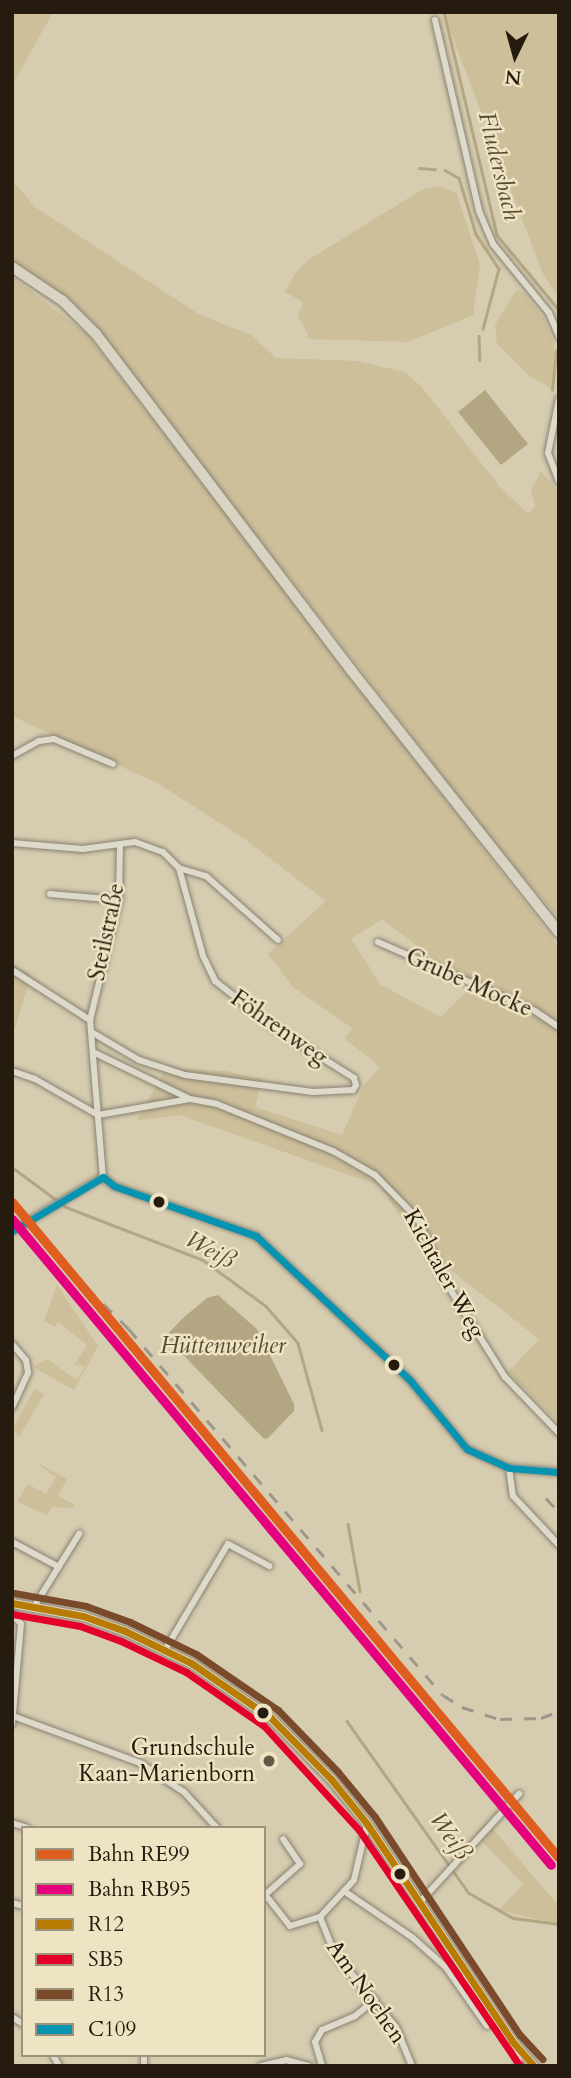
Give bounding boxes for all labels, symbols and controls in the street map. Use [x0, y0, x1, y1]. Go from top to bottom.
north arrow [480, 21, 550, 91]
text: N [504, 63, 523, 91]
water label: Fludersbach [472, 109, 526, 223]
street label: Steilstraße [83, 881, 131, 983]
street label: Grube Mocke [401, 943, 537, 1023]
street label: Föhrenweg [225, 985, 333, 1071]
unlabelled marker [152, 1195, 166, 1209]
street label: Kichtaler Weg [397, 1205, 491, 1343]
water label: Weiß [180, 1225, 240, 1275]
water label: Hüttenweiher [160, 1332, 286, 1360]
unlabelled marker [387, 1358, 401, 1372]
unlabelled marker [256, 1706, 270, 1720]
place label: Grundschule Kaan-Marienborn [78, 1734, 255, 1788]
marker: Grundschule Kaan-Marienborn [261, 1753, 277, 1769]
water label: Weiß [423, 1806, 477, 1866]
legend [21, 1826, 266, 2057]
text: Bahn RE99 [88, 1840, 189, 1869]
unlabelled marker [393, 1867, 407, 1881]
text: Bahn RB95 [88, 1875, 191, 1904]
text: R12 [88, 1910, 124, 1939]
street label: Am Nochen [320, 1935, 412, 2049]
text: SB5 [88, 1945, 124, 1974]
text: R13 [88, 1980, 124, 2009]
text: C109 [88, 2015, 136, 2044]

